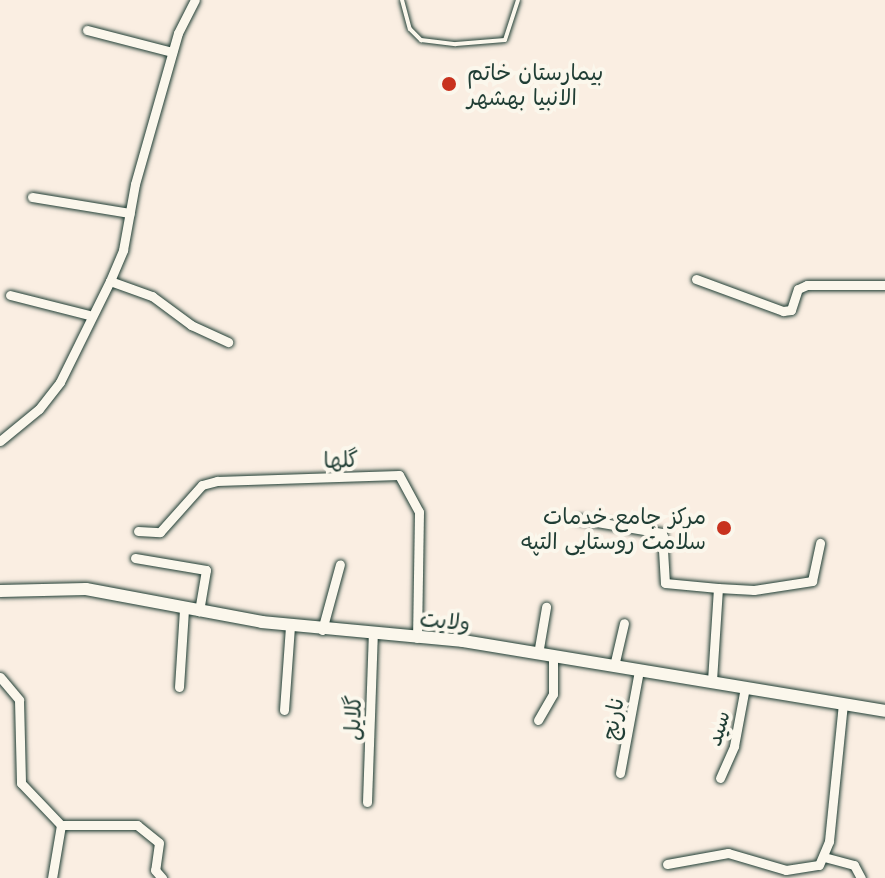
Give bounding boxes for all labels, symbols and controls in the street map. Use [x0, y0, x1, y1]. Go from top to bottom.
place label: بیمارستان خاتم الانبیا بهشهر [467, 58, 603, 110]
marker: بیمارستان خاتم الانبیا بهشهر [438, 73, 460, 95]
street label: گلها [323, 445, 359, 473]
place label: مرکز جامع خدمات سلامت روستایی التپه [521, 502, 706, 554]
marker: مرکز جامع خدمات سلامت روستایی التپه [713, 517, 735, 539]
street label: ولایت [419, 605, 471, 635]
street label: نارنج [595, 694, 629, 742]
street label: گلایل [338, 695, 366, 741]
street label: سید [699, 707, 735, 749]

